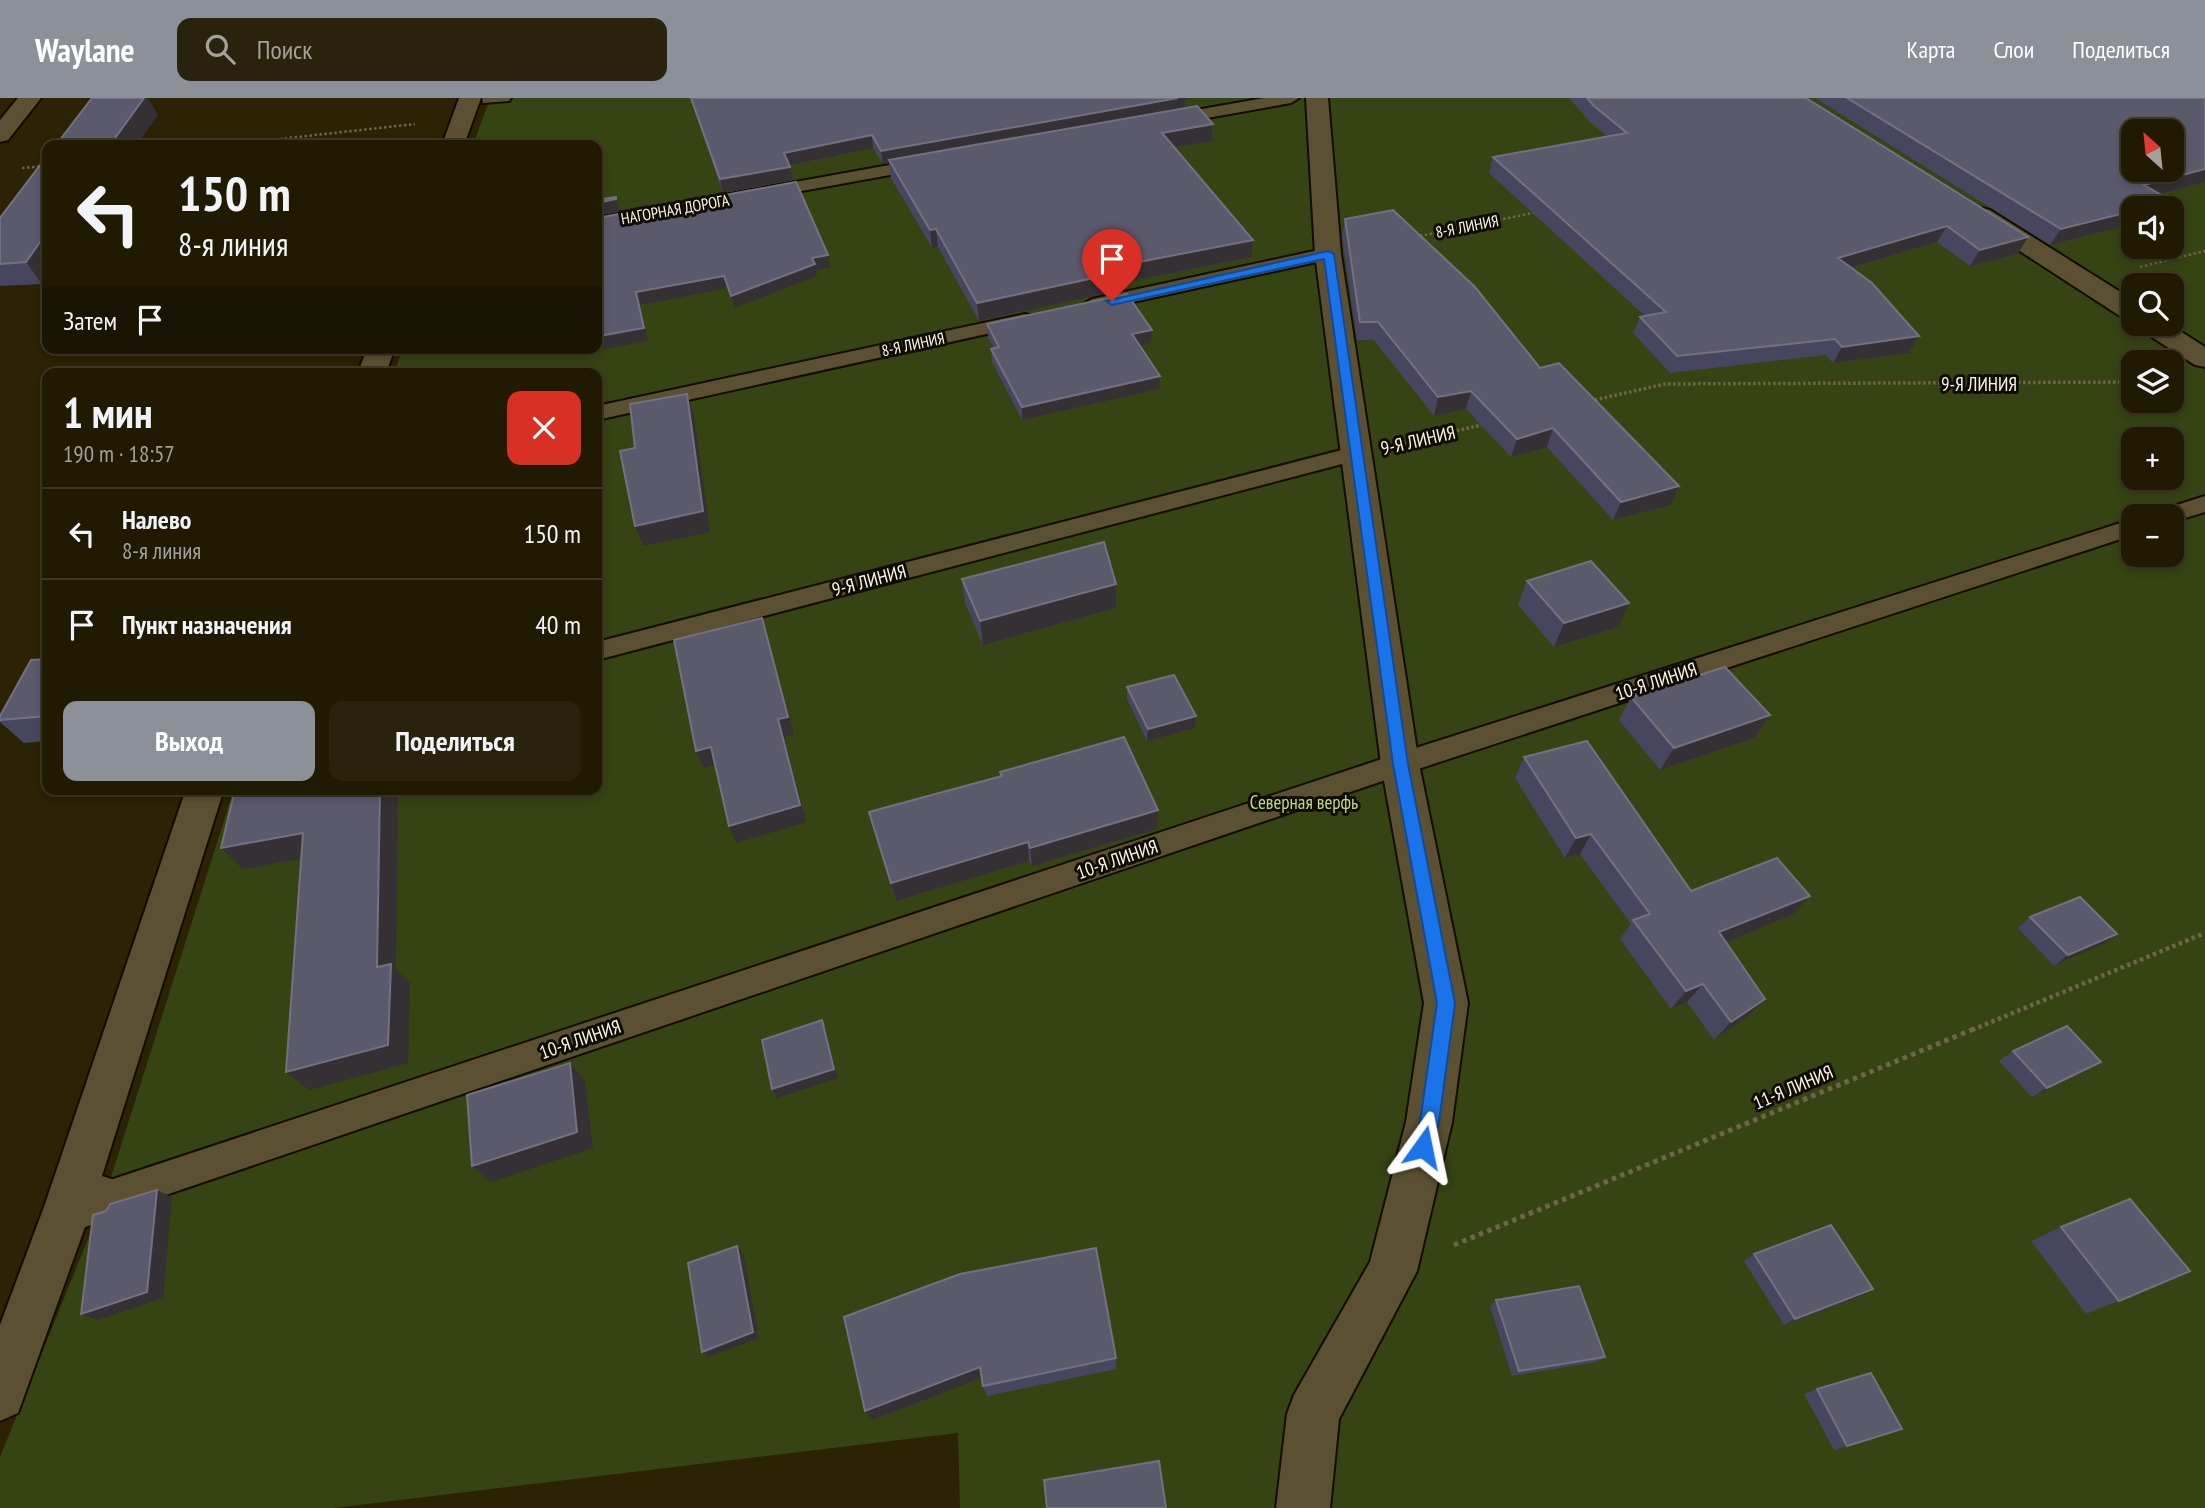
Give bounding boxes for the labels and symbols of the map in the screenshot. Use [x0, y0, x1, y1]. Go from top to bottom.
north arrow [2121, 119, 2184, 182]
street label: НАГОРНАЯ ДОРОГА [619, 190, 731, 228]
street label: 8-Я ЛИНИЯ [1434, 210, 1500, 242]
pin [1082, 229, 1142, 301]
street label: 8-Я ЛИНИЯ [880, 328, 946, 360]
street label: 9-Я ЛИНИЯ [1941, 372, 2017, 396]
street label: 9-Я ЛИНИЯ [1378, 420, 1458, 460]
street label: 9-Я ЛИНИЯ [829, 559, 909, 601]
street label: 10-Я ЛИНИЯ [1612, 657, 1700, 705]
park label: Северная верфь [1250, 790, 1358, 814]
street label: 10-Я ЛИНИЯ [1073, 834, 1161, 884]
street label: 10-Я ЛИНИЯ [536, 1014, 624, 1064]
street label: 11-Я ЛИНИЯ [1749, 1059, 1837, 1115]
position arrow [1386, 1110, 1460, 1184]

